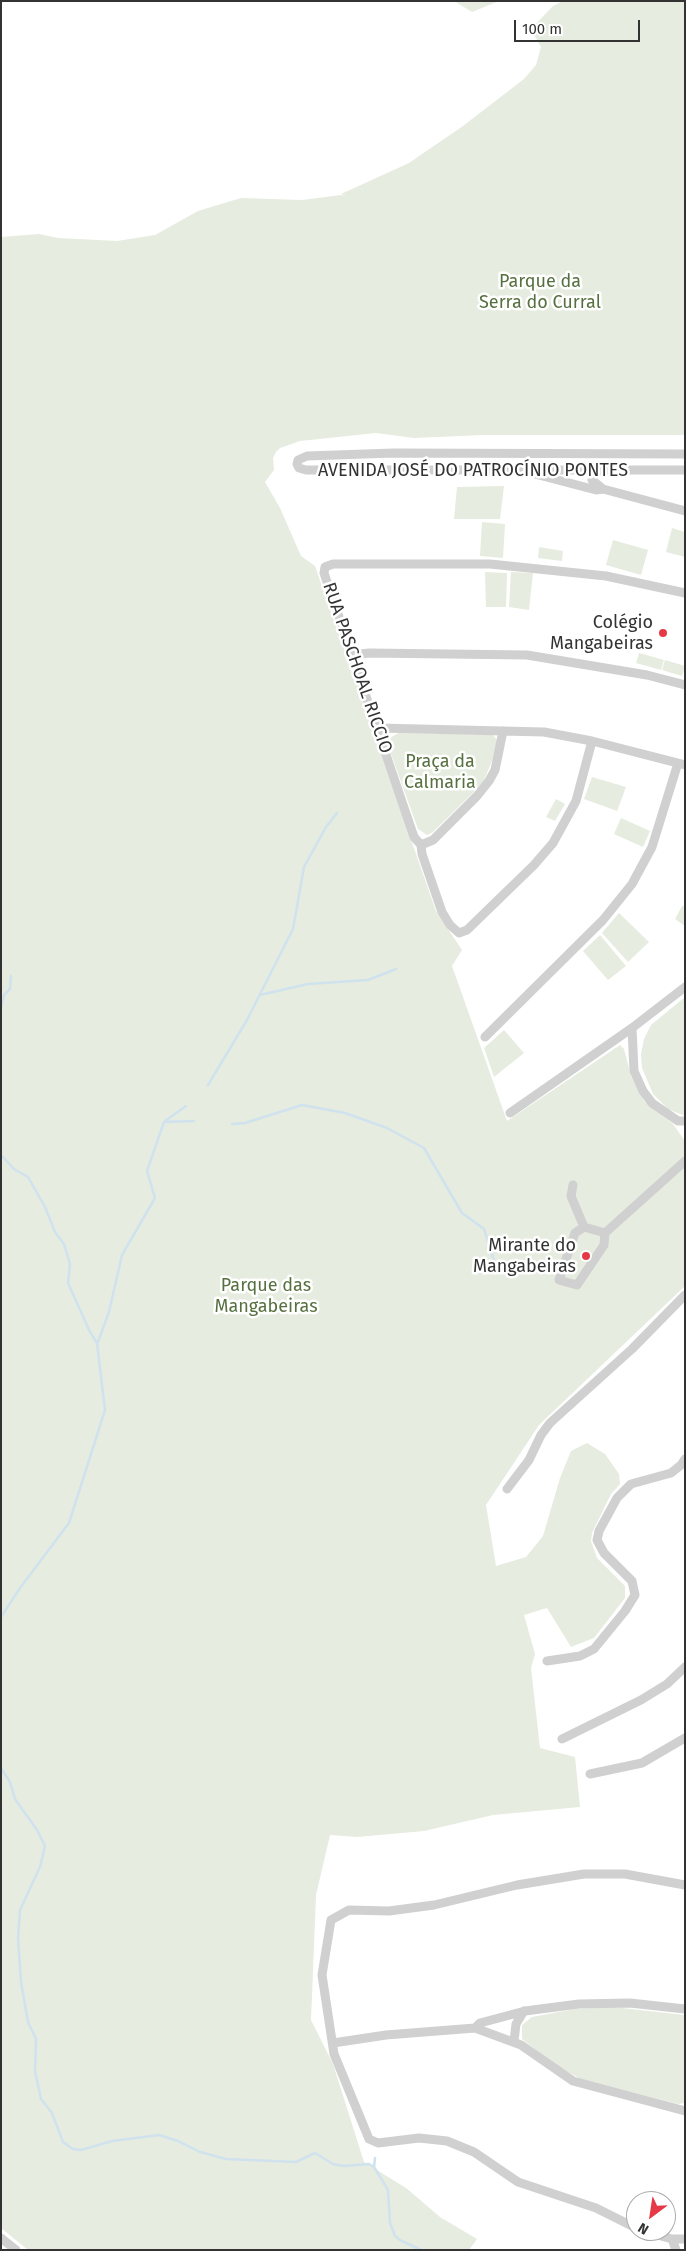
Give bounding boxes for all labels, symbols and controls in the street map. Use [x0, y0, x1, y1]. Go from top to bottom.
scale bar [516, 10, 642, 42]
text: 100 m [522, 20, 562, 38]
park label: Parque da Serra do Curral [479, 271, 601, 314]
street label: AVENIDA JOSÉ DO PATROCÍNIO PONTES [318, 460, 628, 482]
street label: RUA PASCHOAL RICCIO [318, 580, 396, 756]
place label: Colégio Mangabeiras [550, 612, 653, 654]
marker: Colégio Mangabeiras [657, 627, 669, 639]
park label: Praça da Calmaria [404, 751, 476, 794]
place label: Mirante do Mangabeiras [473, 1235, 576, 1278]
marker: Mirante do Mangabeiras [580, 1250, 592, 1262]
park label: Parque das Mangabeiras [214, 1275, 318, 1318]
north arrow [626, 2191, 676, 2241]
text: N [635, 2219, 652, 2238]

